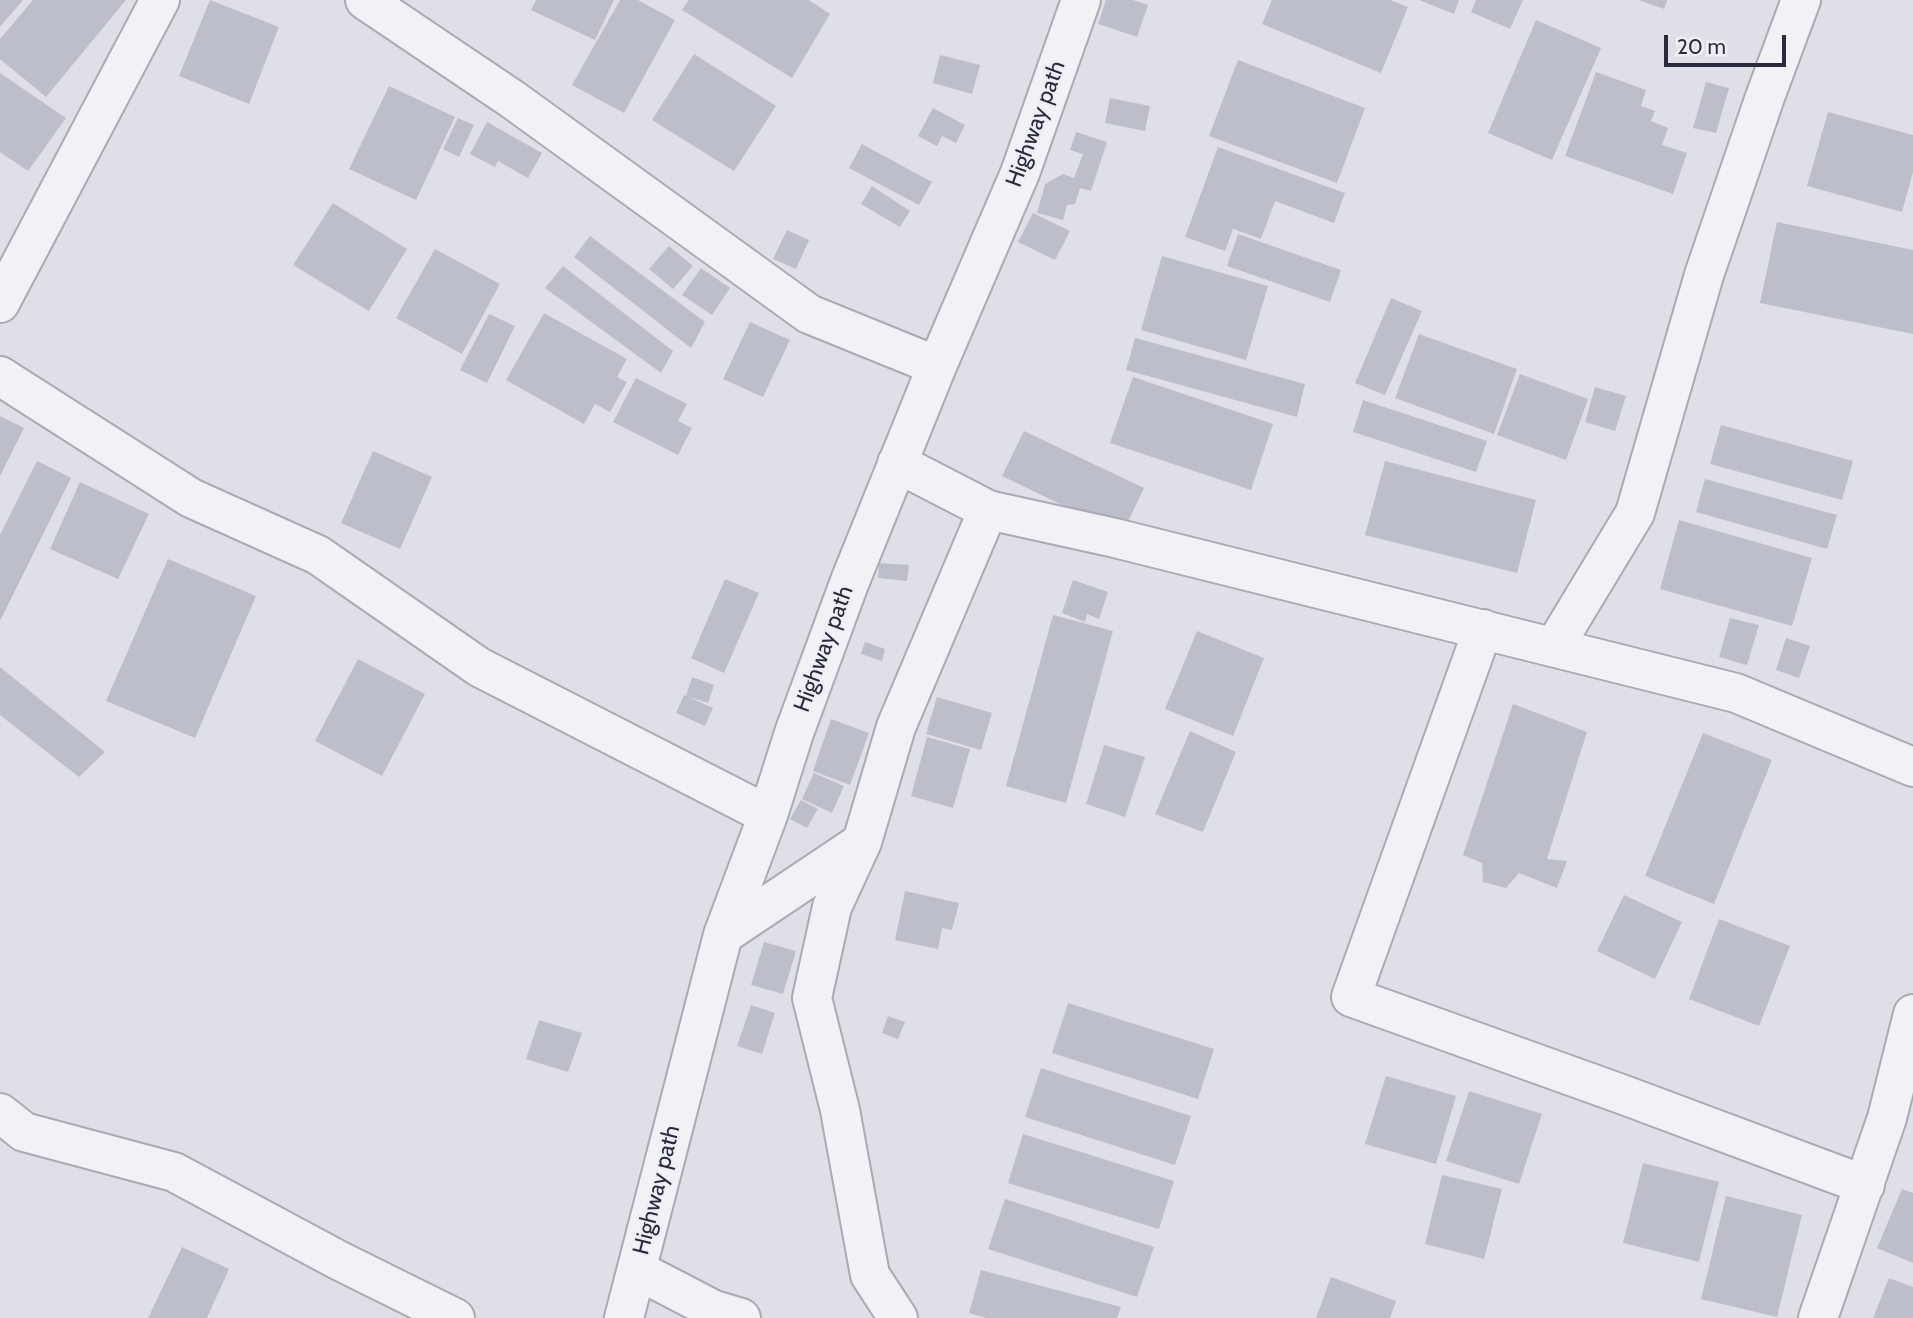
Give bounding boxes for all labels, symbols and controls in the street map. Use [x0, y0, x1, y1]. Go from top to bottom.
scale bar [1668, 21, 1790, 65]
text: 20 m [1677, 34, 1726, 59]
street label: Highway path [1000, 57, 1072, 191]
street label: Highway path [788, 582, 860, 716]
street label: Highway path [628, 1122, 686, 1258]

